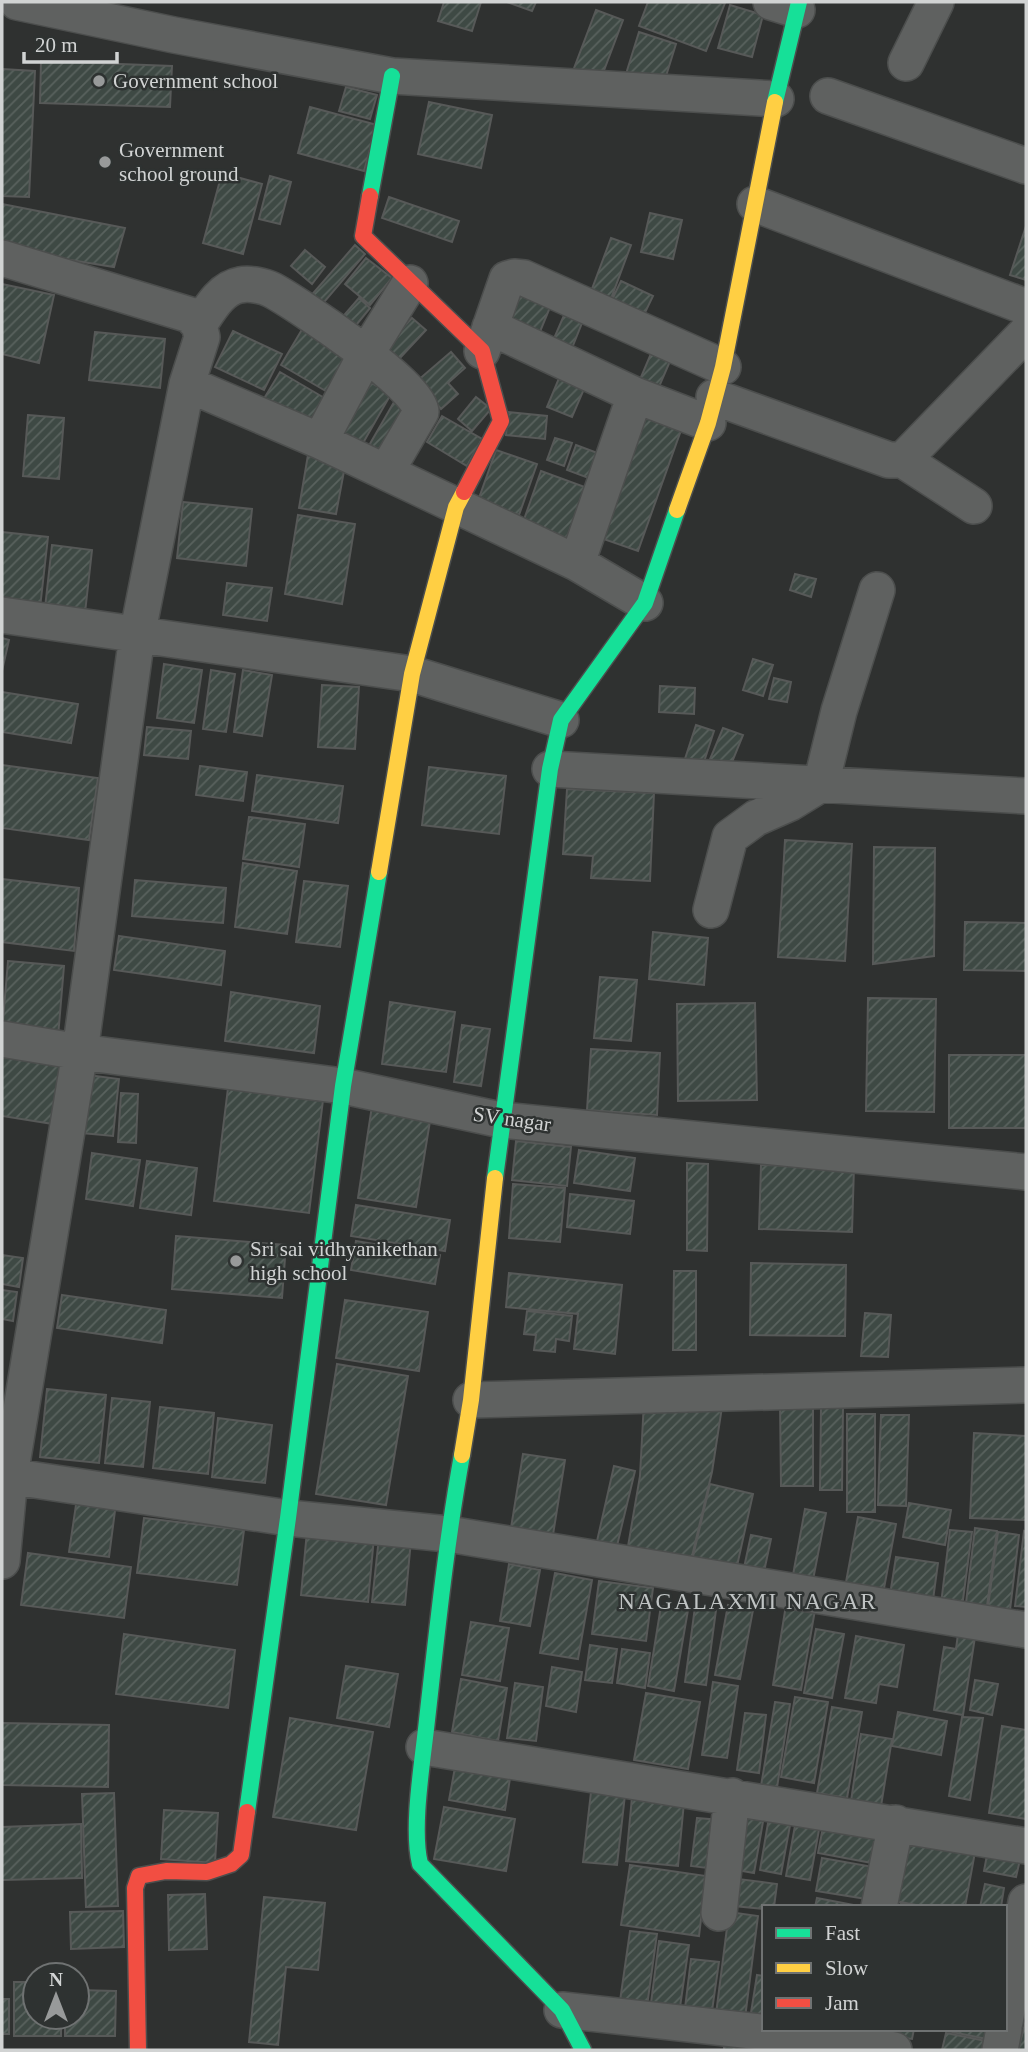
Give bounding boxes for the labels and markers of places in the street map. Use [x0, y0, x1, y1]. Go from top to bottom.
place label: Government school [113, 69, 278, 93]
marker: Government school [91, 73, 107, 89]
place label: Government school ground [119, 138, 239, 186]
marker: Government school ground [97, 154, 113, 170]
place label: Sri sai vidhyanikethan high school [250, 1237, 438, 1285]
marker: Sri sai vidhyanikethan high school [228, 1253, 244, 1269]

